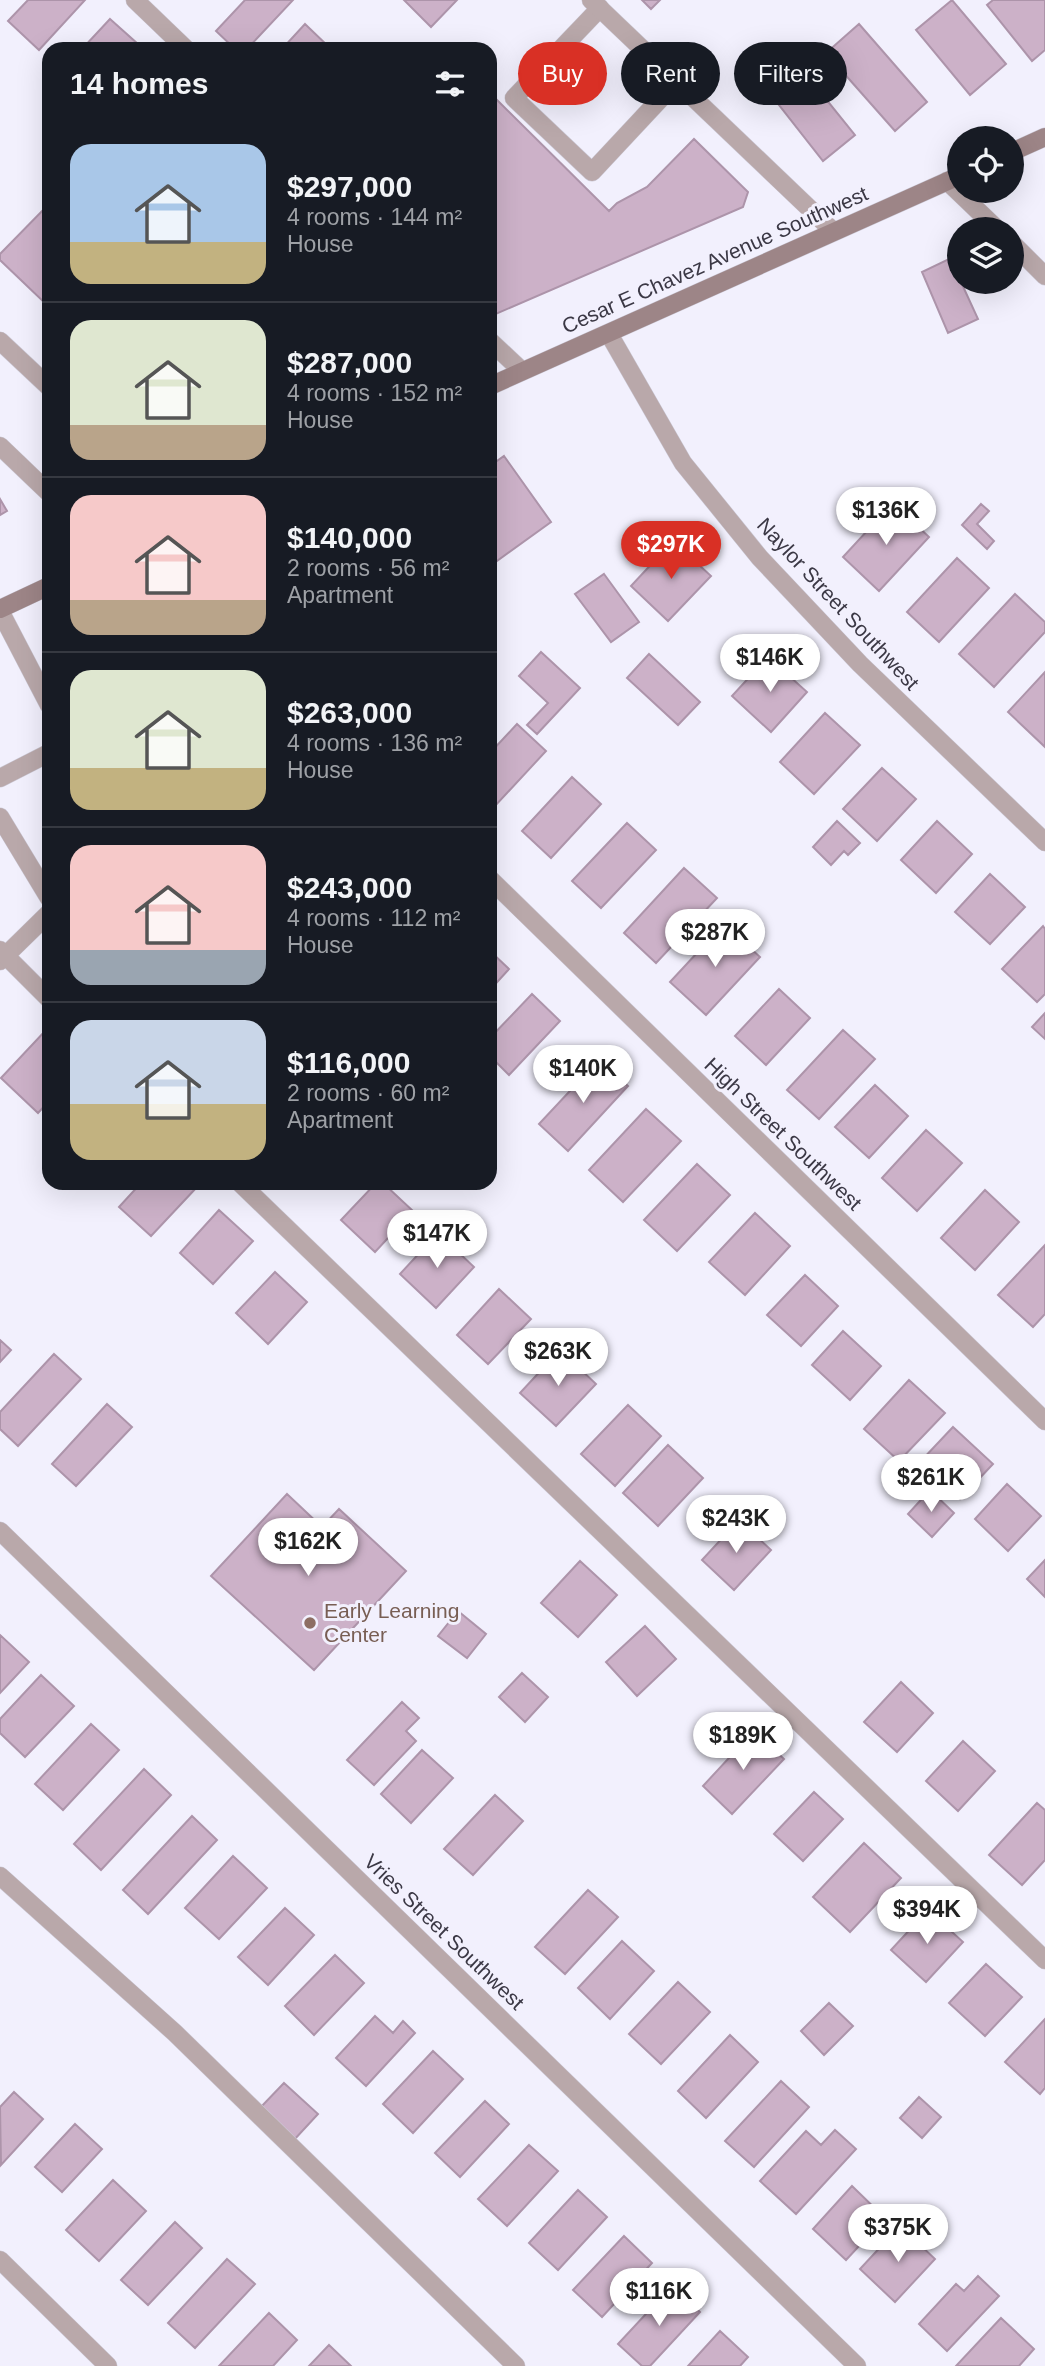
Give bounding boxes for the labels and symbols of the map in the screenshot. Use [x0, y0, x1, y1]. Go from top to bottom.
street label: Cesar E Chavez Avenue Southwest [558, 181, 871, 338]
pin: $136K [837, 488, 935, 547]
street label: Naylor Street Southwest [753, 513, 924, 694]
pin: $297K [622, 522, 720, 581]
pin: $146K [721, 634, 819, 694]
pin: $287K [666, 909, 764, 969]
pin: $140K [534, 1046, 632, 1105]
street label: High Street Southwest [700, 1053, 867, 1215]
pin: $147K [388, 1210, 486, 1270]
pin: $263K [509, 1328, 607, 1388]
pin: $261K [882, 1454, 980, 1514]
pin: $243K [687, 1496, 785, 1555]
pin: $162K [259, 1518, 357, 1578]
place label: Early Learning Center [324, 1599, 459, 1646]
marker: Early Learning Center [302, 1615, 318, 1631]
pin: $189K [694, 1712, 792, 1772]
street label: Vries Street Southwest [360, 1849, 529, 2014]
pin: $394K [878, 1886, 976, 1946]
pin: $375K [849, 2204, 947, 2264]
pin: $116K [610, 2268, 708, 2328]

